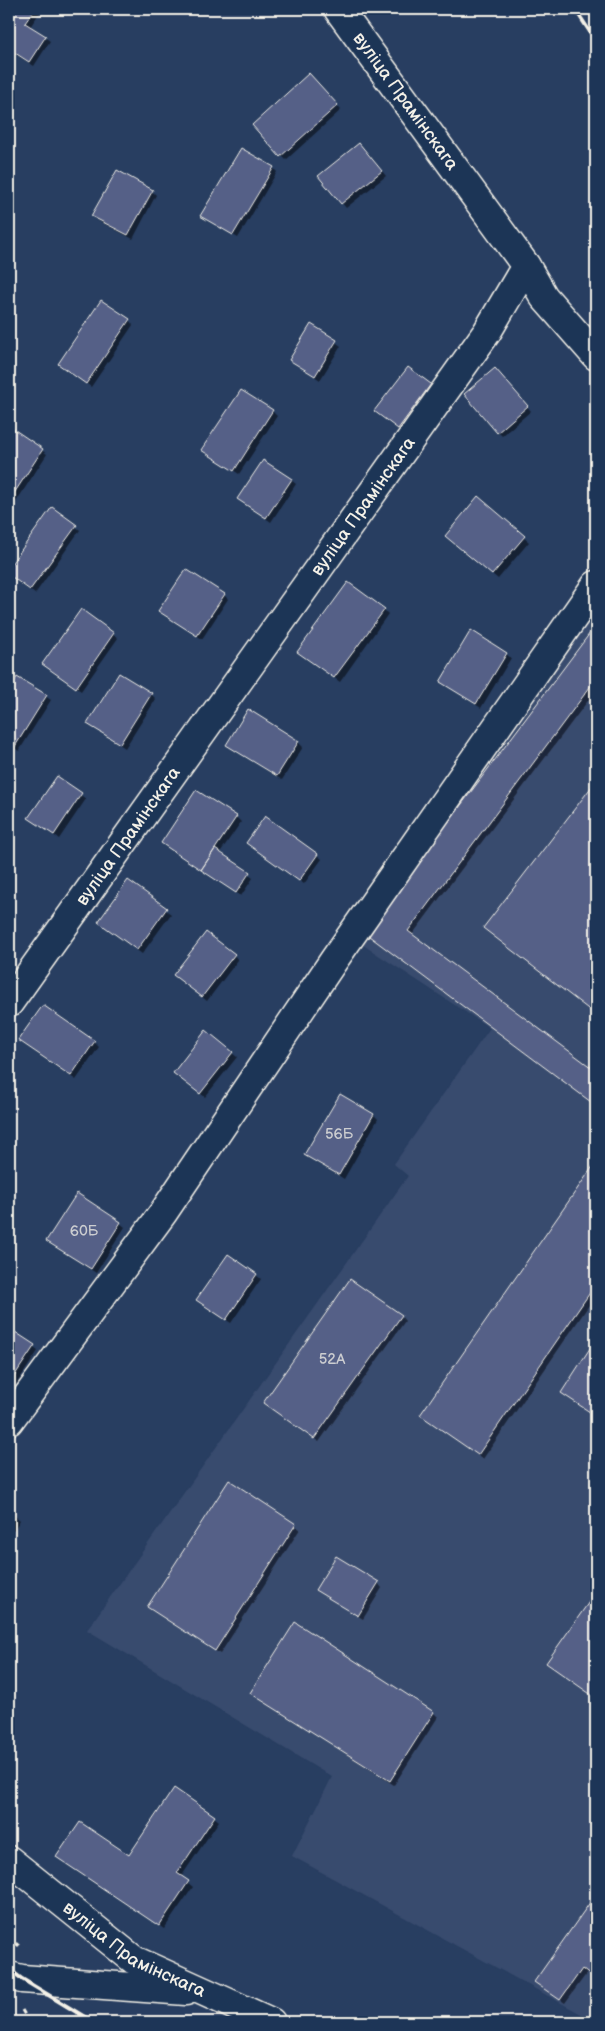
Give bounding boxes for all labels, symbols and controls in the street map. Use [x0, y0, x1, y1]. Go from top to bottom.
street label: вуліца Прамінскага [349, 28, 463, 175]
street label: вуліца Прамінскага [307, 433, 420, 580]
street label: вуліца Прамінскага [72, 763, 185, 910]
house number: 56Б [325, 1125, 354, 1144]
house number: 60Б [70, 1222, 99, 1241]
house number: 52А [319, 1350, 346, 1369]
street label: вуліца Прамінскага [59, 1897, 209, 2002]

